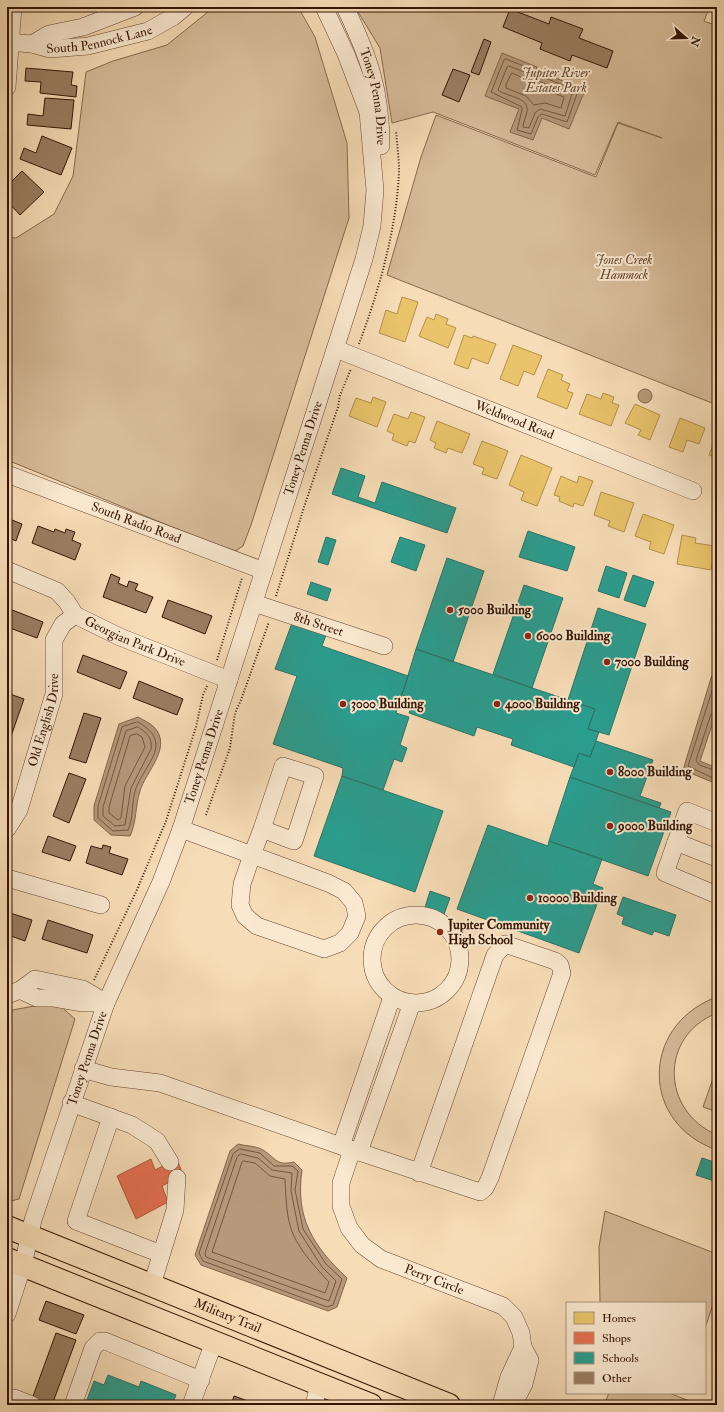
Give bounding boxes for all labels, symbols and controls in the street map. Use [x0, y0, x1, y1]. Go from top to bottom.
north arrow [666, 18, 706, 58]
street label: South Pennock Lane [46, 22, 156, 57]
text: N [687, 33, 703, 49]
street label: Toney Penna Drive [356, 46, 389, 146]
park label: Jupiter River Estates Park [522, 65, 591, 96]
park label: Jones Creek Hammock [595, 252, 653, 283]
street label: Weldwood Road [471, 397, 557, 443]
street label: Toney Penna Drive [280, 398, 326, 498]
street label: South Radio Road [89, 499, 184, 547]
place label: 5000 Building [458, 602, 532, 619]
marker: 5000 Building [445, 605, 455, 615]
street label: 8th Street [292, 609, 345, 640]
street label: Georgian Park Drive [82, 613, 188, 670]
place label: 6000 Building [536, 628, 611, 645]
marker: 6000 Building [523, 631, 533, 641]
place label: 7000 Building [615, 654, 689, 671]
marker: 7000 Building [602, 657, 612, 667]
street label: Old English Drive [24, 673, 62, 769]
place label: 3000 Building [351, 696, 424, 713]
place label: 4000 Building [504, 696, 580, 713]
marker: 3000 Building [338, 699, 348, 709]
marker: 4000 Building [492, 699, 502, 709]
street label: Toney Penna Drive [181, 707, 227, 806]
place label: 8000 Building [618, 764, 692, 781]
marker: 8000 Building [605, 767, 615, 777]
place label: 9000 Building [616, 818, 693, 835]
marker: 9000 Building [605, 821, 615, 831]
place label: 10000 Building [538, 890, 618, 907]
marker: 10000 Building [525, 893, 535, 903]
place label: Jupiter Community High School [447, 917, 551, 949]
marker: Jupiter Community High School [435, 927, 445, 937]
street label: Toney Penna Drive [64, 1009, 111, 1108]
street label: Perry Circle [402, 1261, 467, 1298]
street label: Military Trail [192, 1295, 264, 1337]
legend [566, 1302, 706, 1394]
text: Homes [602, 1311, 636, 1326]
text: Shops [602, 1331, 631, 1346]
text: Schools [602, 1351, 639, 1366]
text: Other [602, 1371, 632, 1386]

